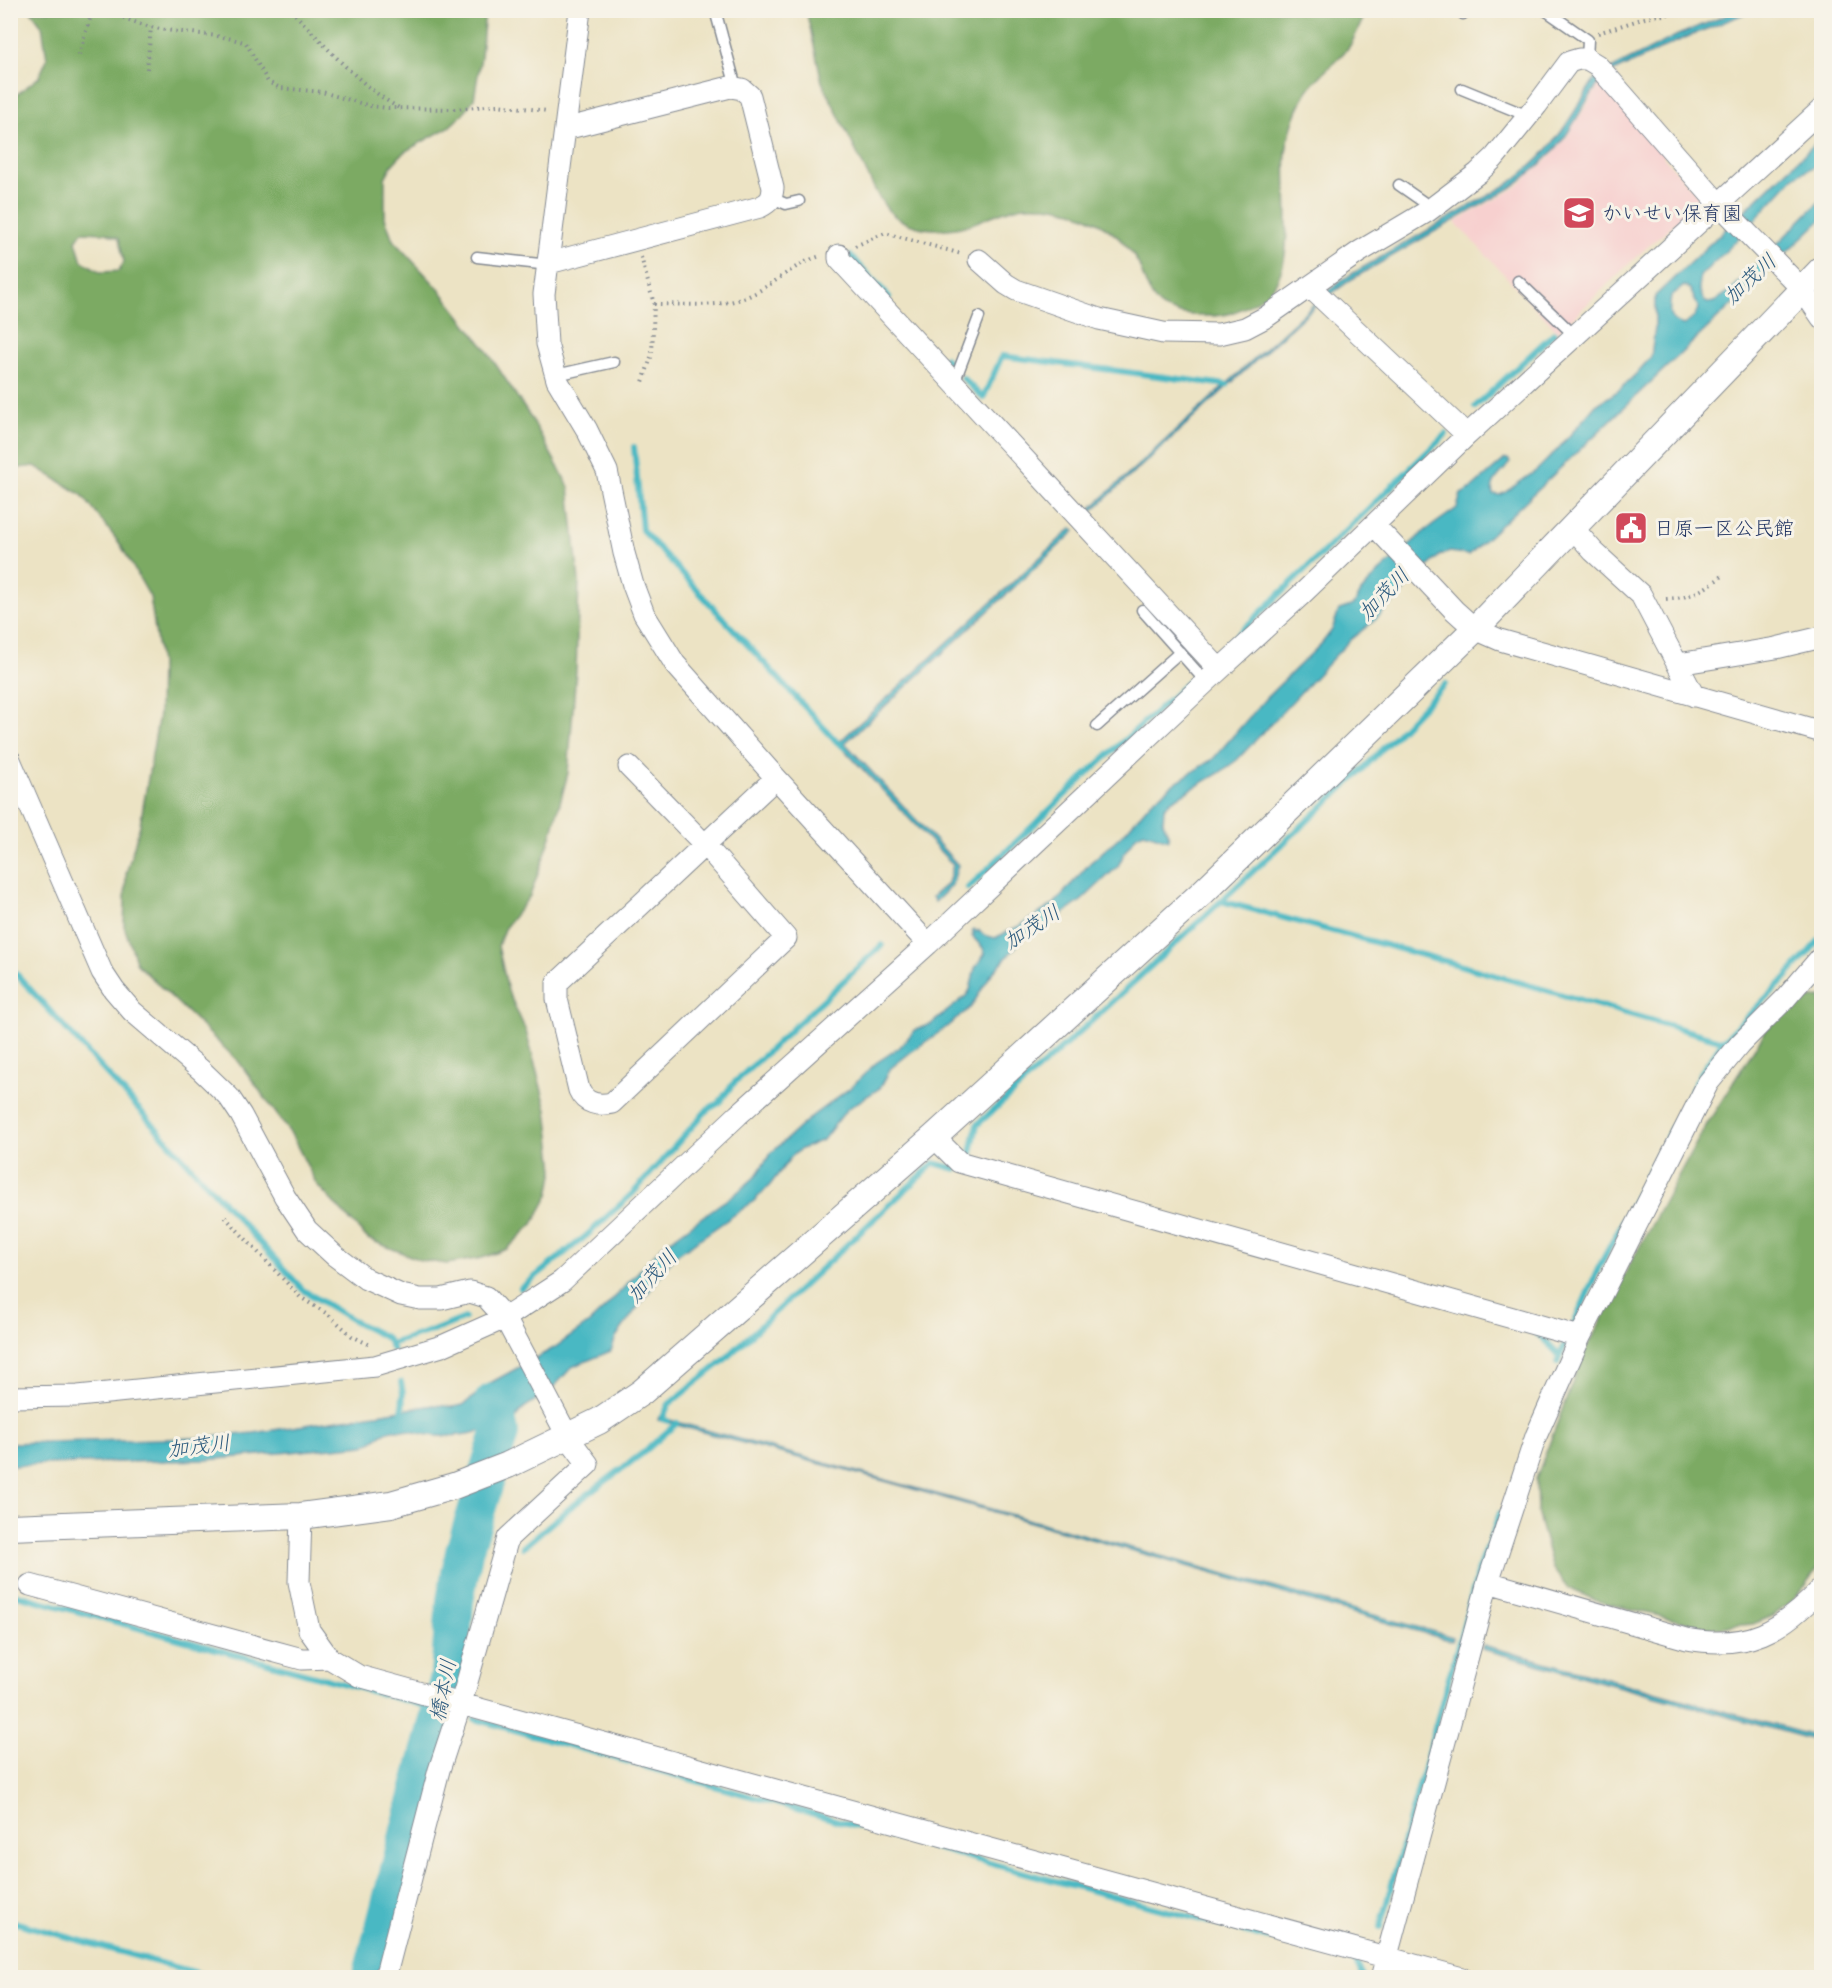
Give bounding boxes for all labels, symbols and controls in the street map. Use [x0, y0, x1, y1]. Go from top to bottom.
school or university icon: かいせい保育園 [1561, 195, 1597, 231]
place label: かいせい保育園 [1602, 203, 1742, 228]
water label: 加茂川 [1720, 250, 1784, 312]
public building icon: 日原一区公民館 [1613, 510, 1649, 546]
place label: 日原一区公民館 [1654, 519, 1794, 543]
water label: 加茂川 [1355, 564, 1417, 628]
water label: 加茂川 [1000, 901, 1067, 958]
water label: 加茂川 [623, 1246, 685, 1310]
water label: 加茂川 [167, 1432, 232, 1466]
water label: 橋本川 [427, 1657, 465, 1724]

